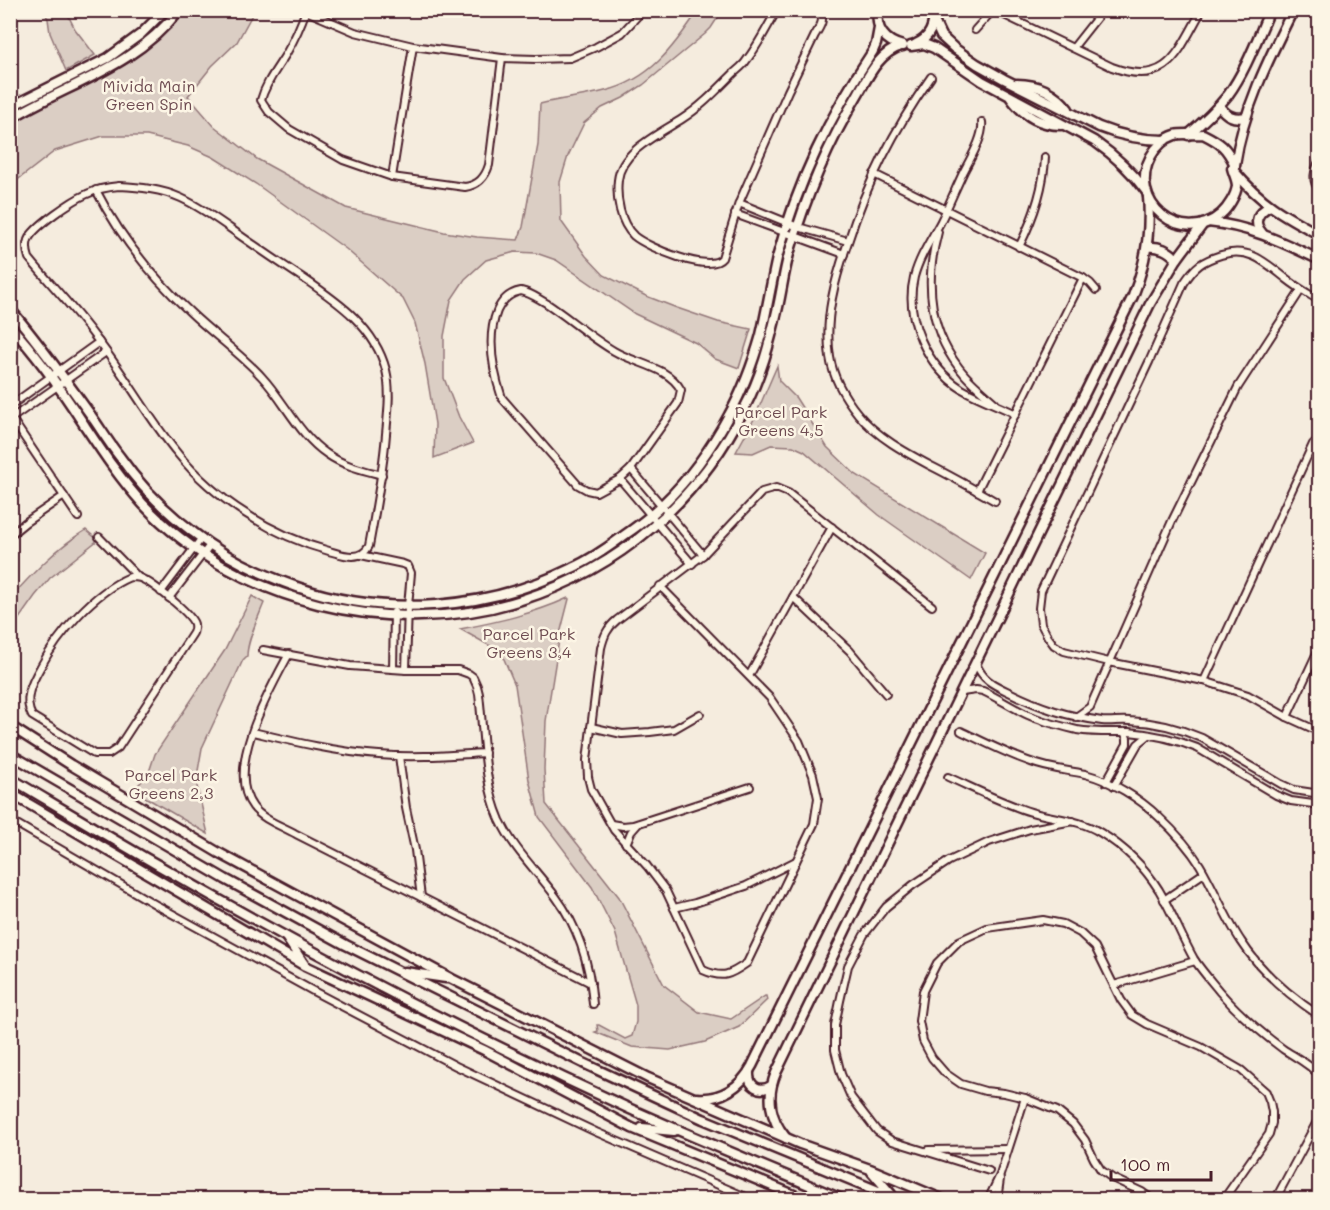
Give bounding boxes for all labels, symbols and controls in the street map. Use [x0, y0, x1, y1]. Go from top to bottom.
park label: Mivida Main Green Spin [103, 75, 195, 114]
park label: Parcel Park Greens 4,5 [735, 401, 827, 440]
park label: Parcel Park Greens 3,4 [483, 623, 575, 662]
park label: Parcel Park Greens 2,3 [125, 764, 217, 803]
scale bar [1111, 1144, 1212, 1182]
text: 100 m [1120, 1152, 1170, 1176]

